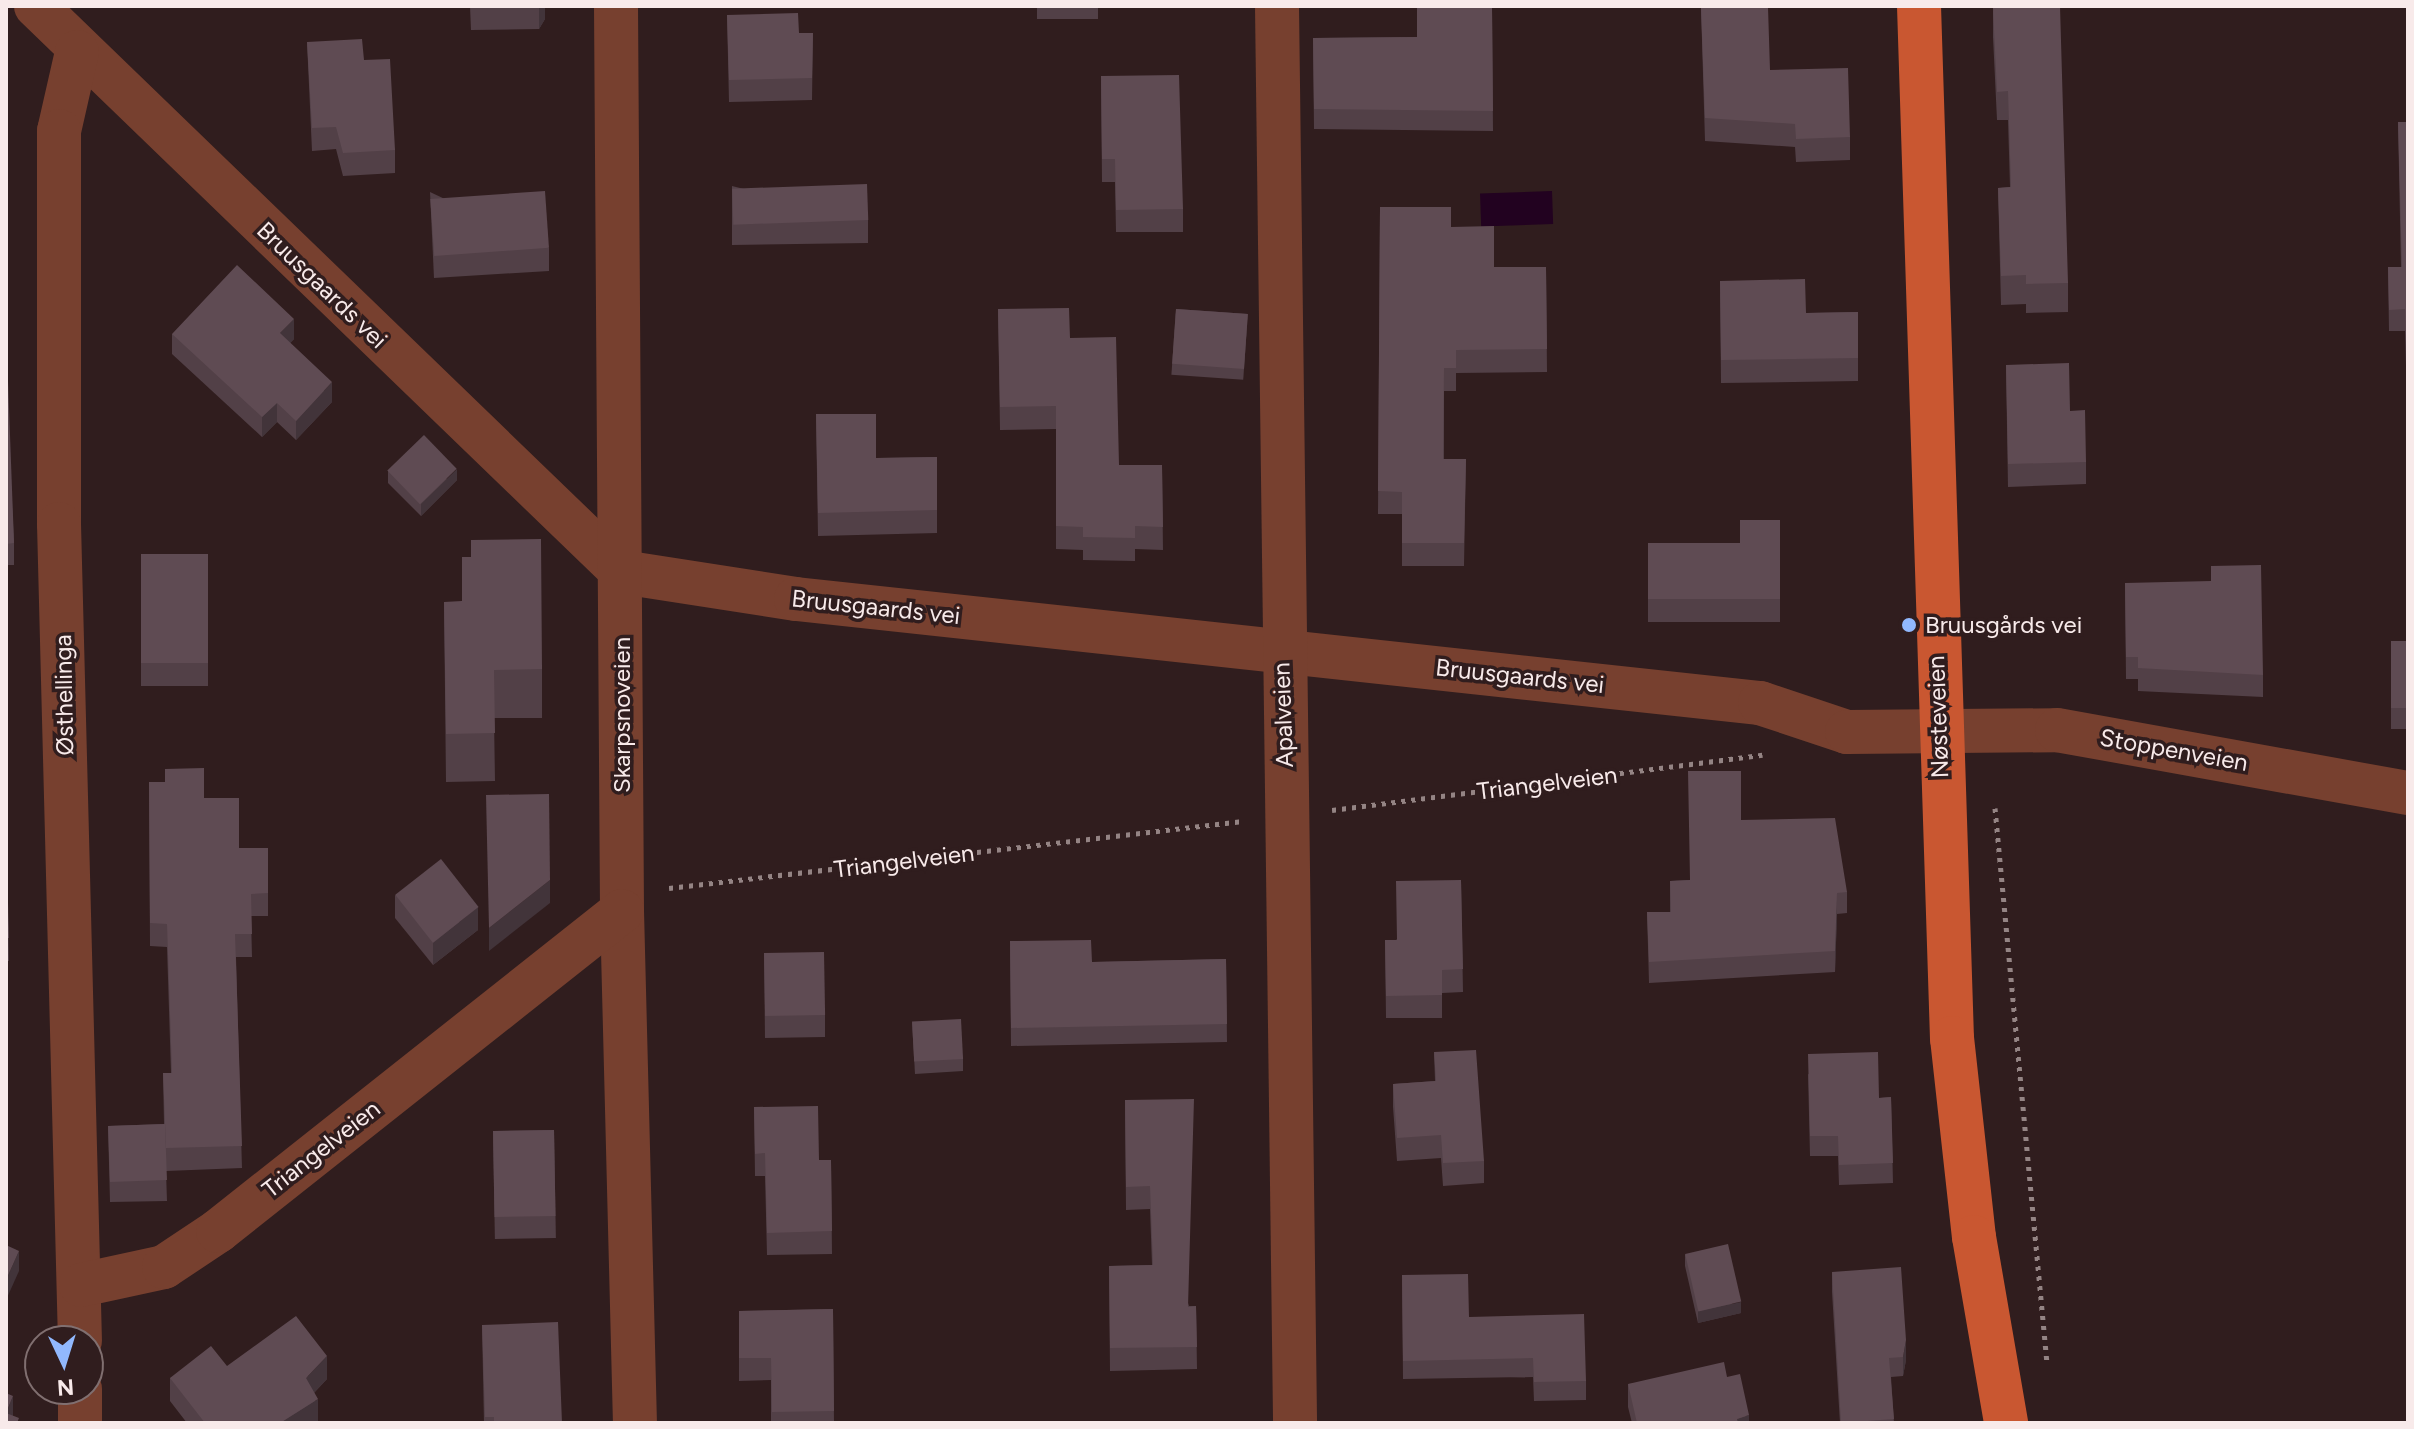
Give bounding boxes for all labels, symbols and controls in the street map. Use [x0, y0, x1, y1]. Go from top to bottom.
street label: Bruusgaards vei [251, 216, 393, 354]
street label: Bruusgaards vei [790, 584, 962, 630]
place label: Bruusgårds vei [1925, 611, 2082, 639]
marker: Bruusgårds vei [1900, 616, 1918, 634]
street label: Østhellinga [49, 634, 79, 756]
street label: Skarpsnoveien [608, 637, 636, 793]
street label: Bruusgaards vei [1434, 653, 1606, 699]
street label: Nøsteveien [1921, 655, 1955, 779]
street label: Apalveien [1267, 662, 1299, 768]
street label: Stoppenveien [2098, 723, 2250, 777]
street label: Triangelveien [1475, 760, 1619, 806]
street label: Triangelveien [832, 838, 976, 884]
street label: Triangelveien [256, 1094, 386, 1204]
north arrow [24, 1325, 104, 1405]
text: N [56, 1373, 75, 1402]

